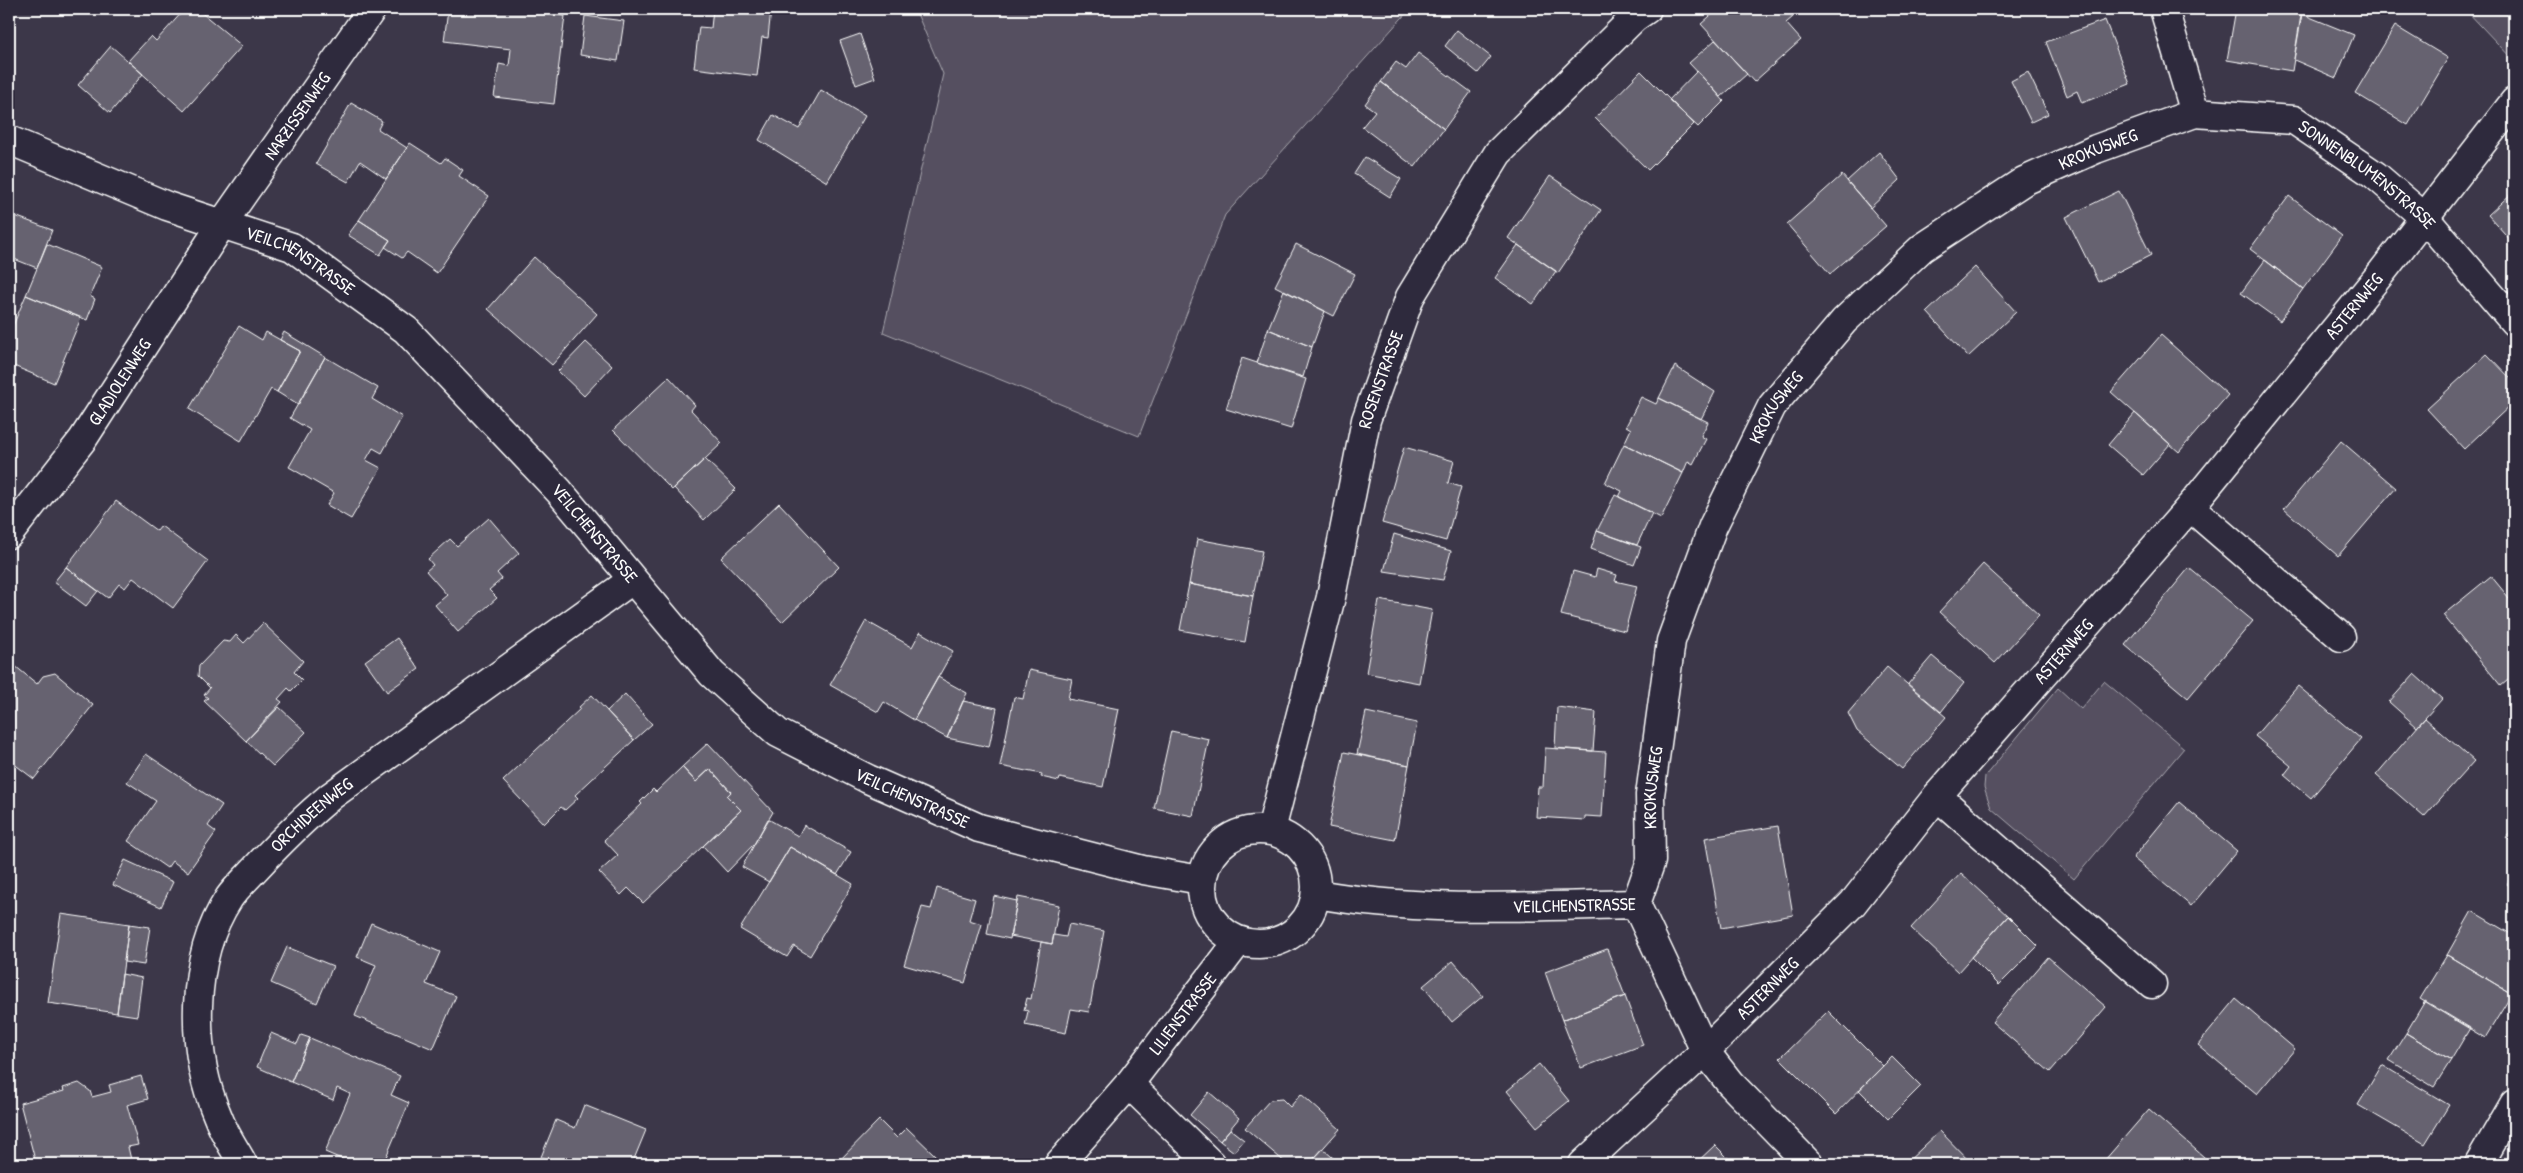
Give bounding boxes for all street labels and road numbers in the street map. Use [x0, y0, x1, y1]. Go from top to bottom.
street label: NARZISSENWEG [258, 67, 336, 165]
street label: SONNENBLUMENSTRASSE [2294, 114, 2442, 234]
street label: KROKUSWEG [2054, 122, 2141, 176]
street label: VEILCHENSTRASSE [242, 220, 360, 301]
street label: ASTERNWEG [2319, 267, 2389, 344]
street label: ROSENSTRASSE [1352, 327, 1409, 430]
street label: GLADIOLENWEG [82, 333, 157, 430]
street label: KROKUSWEG [1742, 365, 1809, 448]
street label: VEILCHENSTRASSE [546, 477, 644, 588]
street label: ASTERNWEG [2028, 613, 2099, 689]
street label: KROKUSWEG [1637, 744, 1669, 829]
street label: VEILCHENSTRASSE [850, 761, 973, 834]
street label: ORCHIDEENWEG [264, 771, 358, 858]
street label: VEILCHENSTRASSE [1513, 891, 1636, 919]
street label: ASTERNWEG [1731, 951, 1804, 1025]
street label: LILIENSTRASSE [1143, 967, 1222, 1060]

